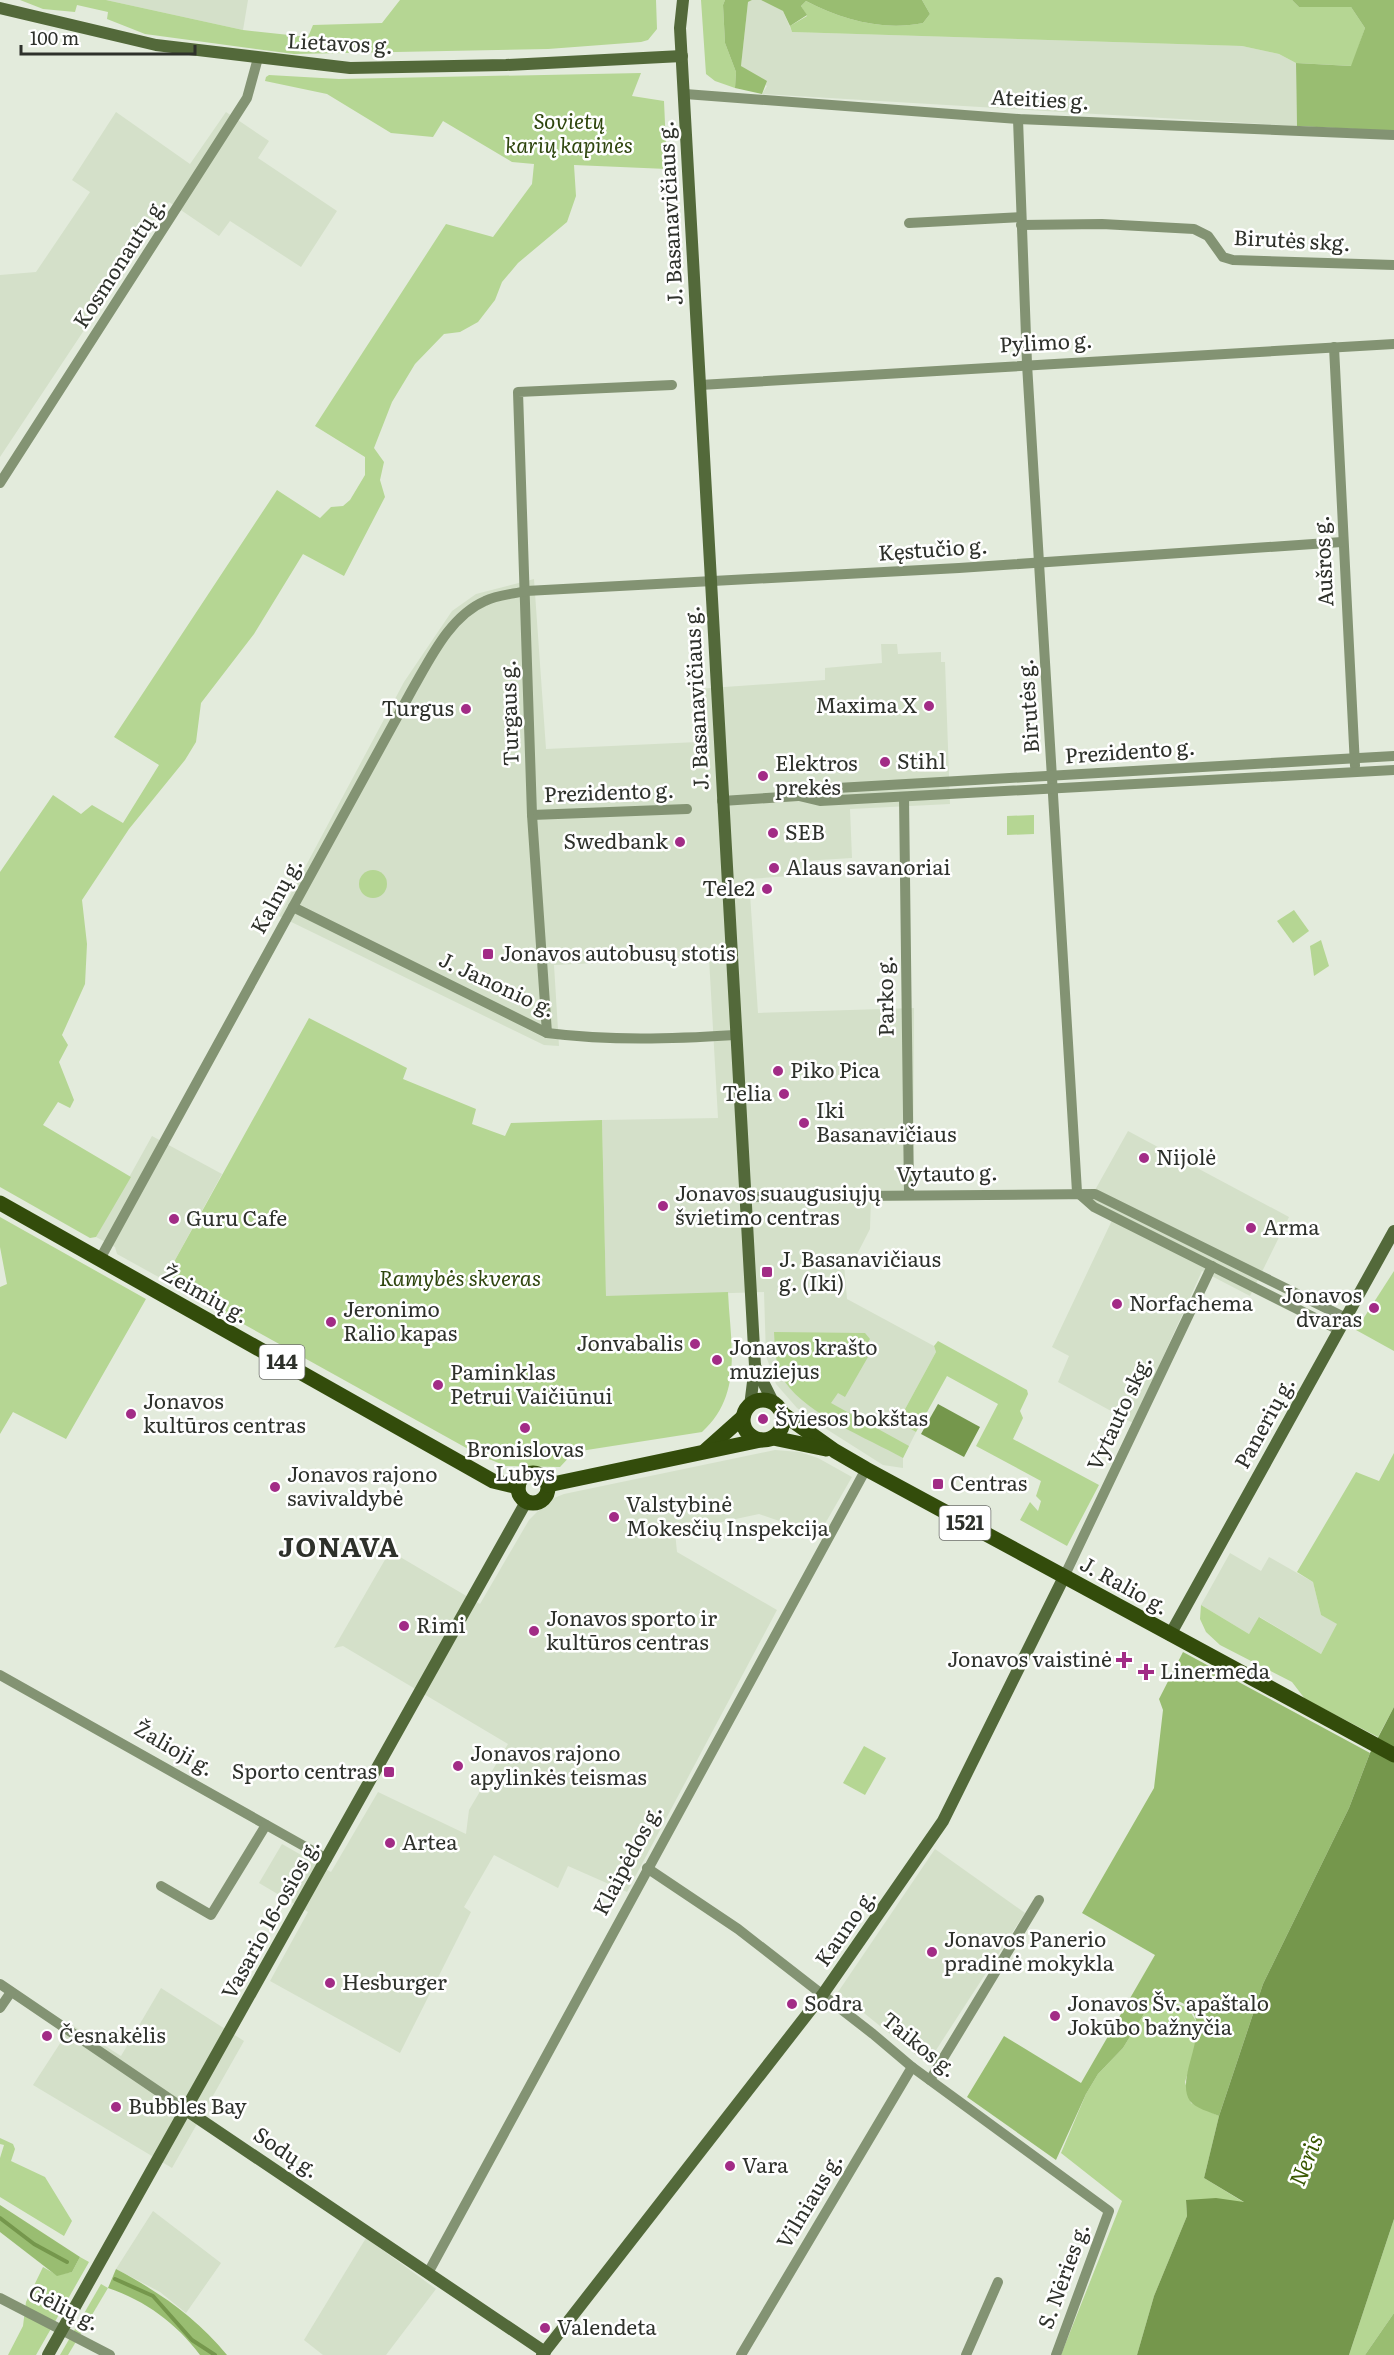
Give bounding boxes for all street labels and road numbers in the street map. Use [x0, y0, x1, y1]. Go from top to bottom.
street label: Lietavos g. [286, 23, 394, 60]
street label: Ateities g. [990, 79, 1090, 116]
street label: J. Basanavičiaus g. [648, 120, 689, 306]
street label: Kosmonautų g. [64, 190, 172, 333]
street label: Birutės skg. [1233, 220, 1351, 257]
street label: Pylimo g. [998, 323, 1093, 358]
street label: Aušros g. [1304, 515, 1339, 608]
street label: Kęstučio g. [877, 528, 989, 567]
street label: J. Basanavičiaus g. [674, 605, 715, 791]
street label: Birutės g. [1008, 658, 1045, 755]
street label: Turgaus g. [490, 659, 525, 767]
street label: Prezidento g. [1064, 729, 1196, 770]
street label: Prezidento g. [543, 773, 675, 808]
street label: Kalnų g. [241, 851, 308, 939]
street label: J. Janonio g. [435, 942, 562, 1023]
street label: Parko g. [867, 955, 900, 1037]
street label: Vytauto g. [896, 1155, 998, 1188]
street label: Žeimių g. [157, 1256, 255, 1329]
road number: 144 [260, 1345, 304, 1379]
street label: Vytauto skg. [1077, 1349, 1158, 1475]
street label: Panerių g. [1225, 1370, 1301, 1473]
road number: 1521 [940, 1506, 990, 1540]
street label: J. Ralio g. [1075, 1547, 1175, 1621]
street label: Žalioji g. [129, 1711, 221, 1782]
street label: Klaipėdos g. [583, 1798, 668, 1920]
street label: Vasario 16-osios g. [212, 1832, 326, 2004]
street label: Kauno g. [806, 1881, 882, 1972]
street label: Taikos g. [876, 2003, 965, 2083]
street label: Sodų g. [248, 2118, 326, 2184]
street label: Vilniaus g. [767, 2146, 849, 2253]
street label: S. Nėries g. [1028, 2218, 1095, 2333]
street label: Gėlių g. [24, 2275, 106, 2337]

